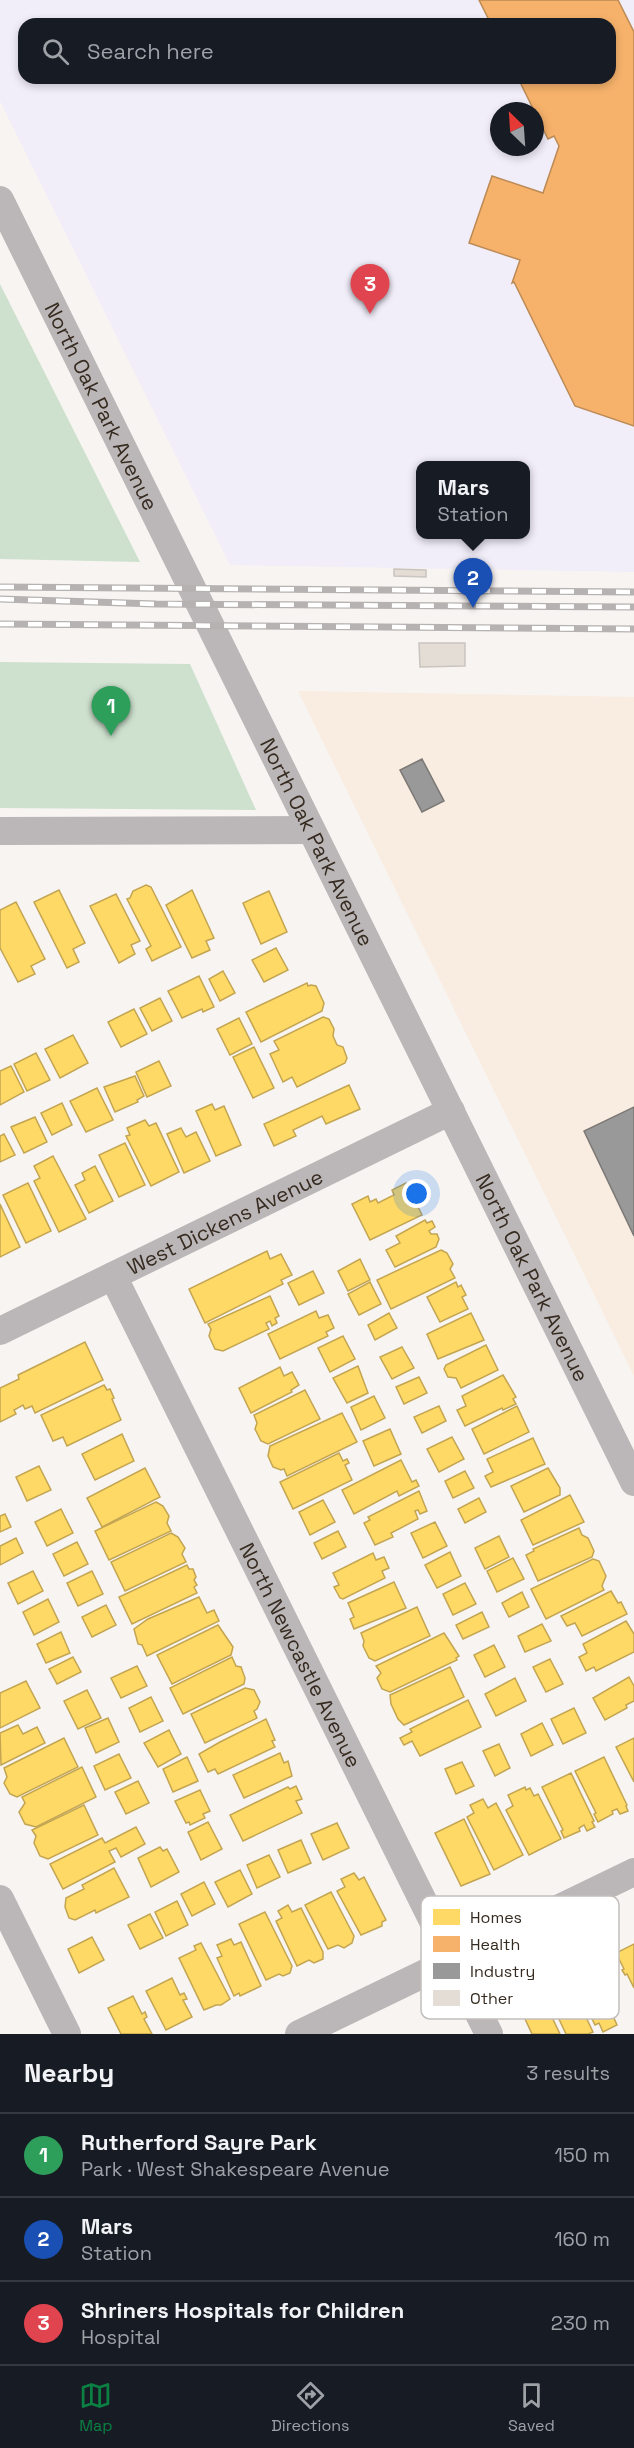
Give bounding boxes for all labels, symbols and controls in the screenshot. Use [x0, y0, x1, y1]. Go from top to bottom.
search box [18, 18, 616, 84]
icon: search [39, 35, 72, 68]
text: Search here [87, 37, 214, 65]
north arrow [490, 102, 544, 156]
pin: 3 [350, 264, 389, 314]
street label: North Oak Park Avenue [39, 298, 165, 515]
popup [416, 461, 530, 539]
text: Mars [438, 473, 490, 501]
text: Station [438, 501, 509, 527]
pin: 2 [454, 558, 492, 608]
pin: 1 [92, 686, 130, 736]
street label: North Oak Park Avenue [255, 733, 380, 950]
street label: West Dickens Avenue [122, 1162, 327, 1281]
street label: North Oak Park Avenue [470, 1169, 596, 1386]
your location [402, 1179, 431, 1208]
street label: North Newcastle Avenue [234, 1538, 368, 1772]
legend [421, 1896, 619, 2019]
text: Homes [470, 1907, 522, 1928]
text: Health [470, 1934, 520, 1955]
text: Industry [470, 1961, 535, 1982]
text: Other [470, 1988, 513, 2009]
text: Nearby [24, 2056, 114, 2090]
text: 3 results [526, 2060, 610, 2086]
text: Rutherford Sayre Park [81, 2128, 317, 2156]
text: 1 [39, 2142, 48, 2168]
text: 150 m [555, 2142, 610, 2168]
text: Park · West Shakespeare Avenue [81, 2156, 390, 2182]
text: Mars [81, 2212, 133, 2240]
text: 2 [38, 2226, 49, 2252]
text: 160 m [554, 2226, 610, 2252]
text: Station [81, 2240, 152, 2266]
text: Shriners Hospitals for Children [81, 2296, 404, 2324]
text: 3 [37, 2310, 50, 2336]
text: 230 m [551, 2310, 610, 2336]
text: Hospital [81, 2324, 160, 2350]
tab: Map [79, 2379, 113, 2436]
tab: Directions [271, 2379, 350, 2436]
tab: Saved [508, 2379, 555, 2436]

